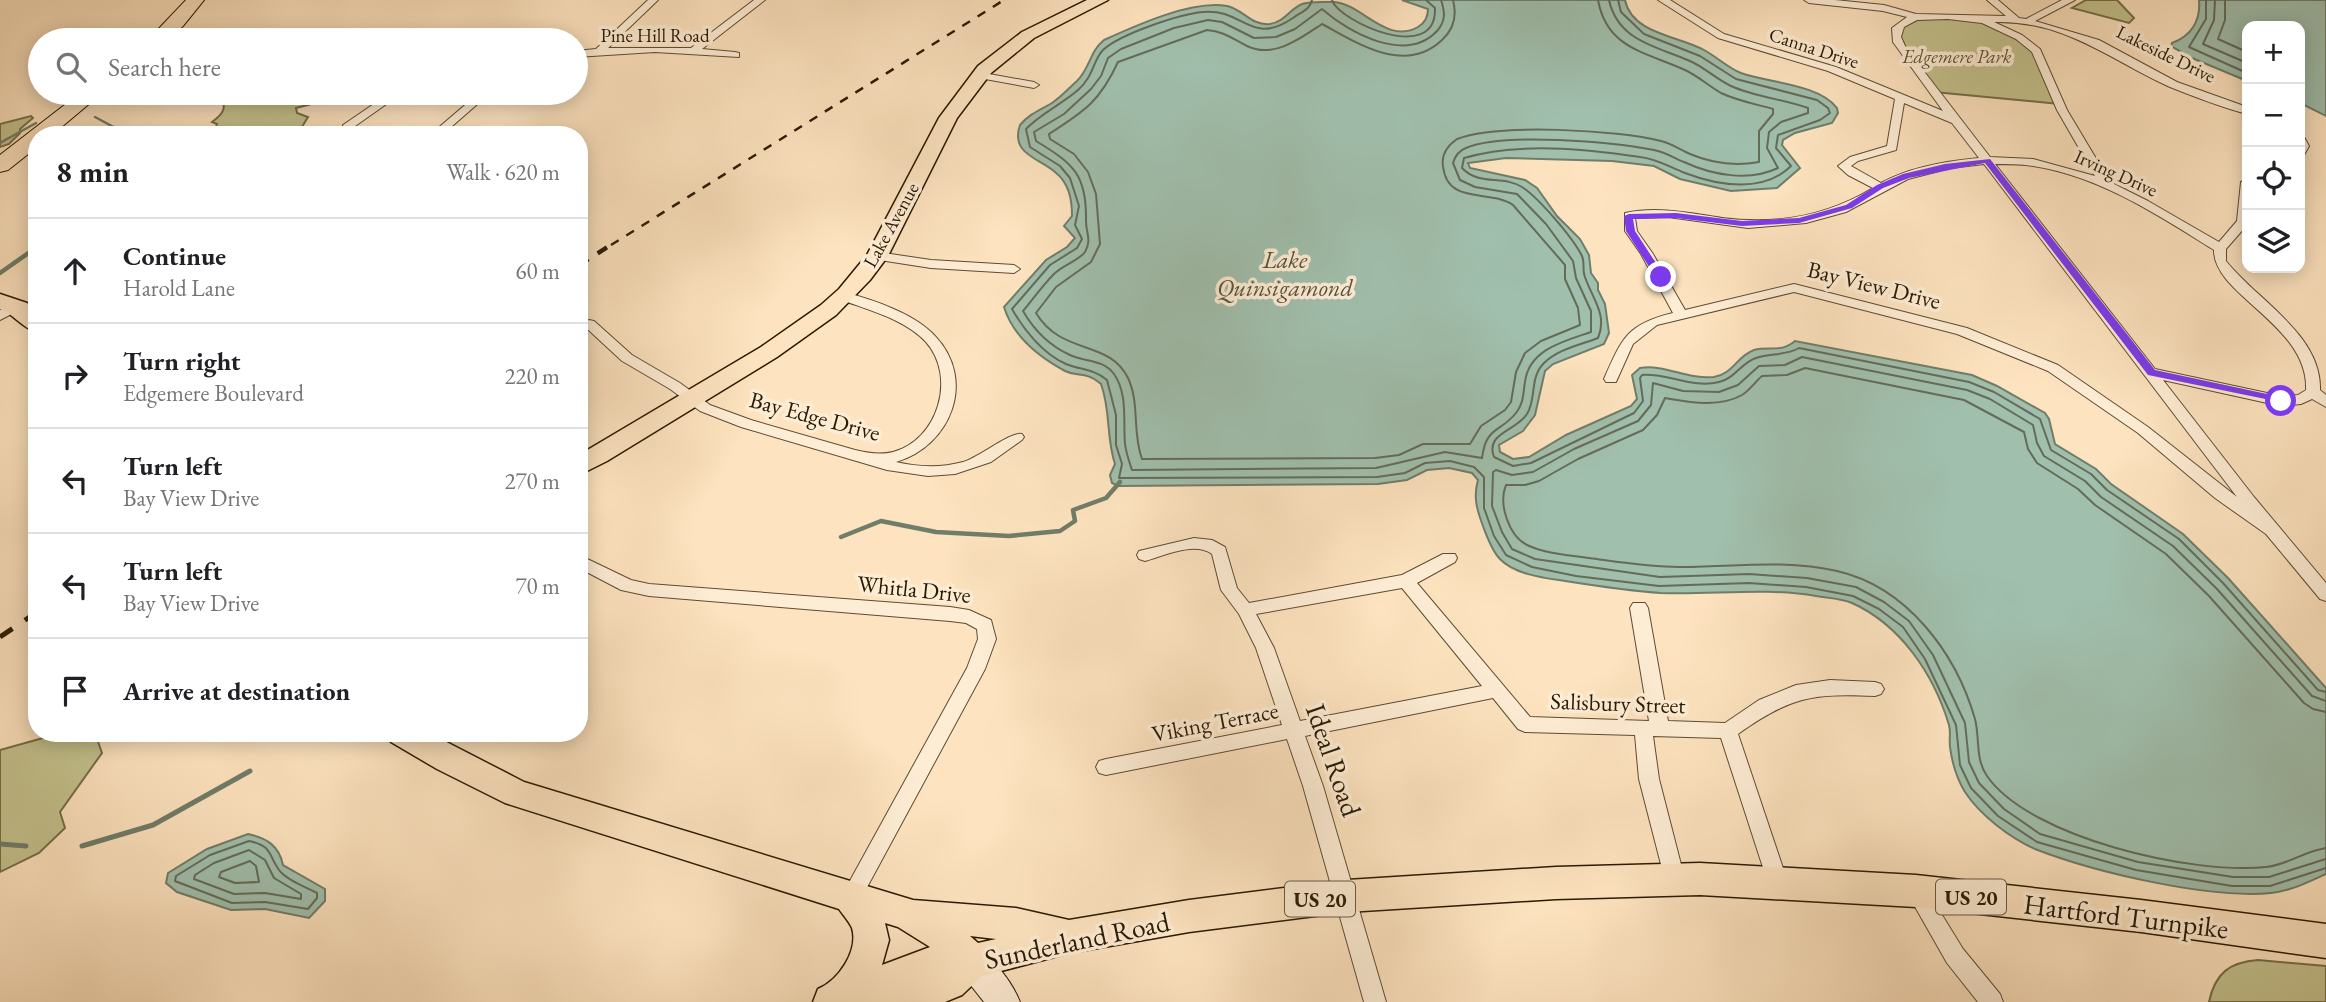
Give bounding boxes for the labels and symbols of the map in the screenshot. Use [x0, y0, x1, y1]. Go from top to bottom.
street label: Lakeside Drive [2112, 19, 2220, 89]
street label: Canna Drive [1766, 22, 1862, 74]
street label: Pine Hill Road [600, 23, 710, 48]
park label: Edgemere Park [1902, 44, 2012, 69]
street label: Irving Drive [2071, 144, 2161, 202]
street label: Lake Avenue [857, 178, 925, 272]
water label: Lake Quinsigamond [1217, 244, 1353, 303]
street label: Bay View Drive [1804, 254, 1944, 316]
route end [1645, 261, 1676, 292]
street label: Bay Edge Drive [746, 384, 884, 448]
route start [2265, 385, 2296, 416]
street label: Whitla Drive [856, 568, 972, 610]
street label: Salisbury Street [1550, 686, 1687, 720]
street label: Viking Terrace [1149, 695, 1281, 749]
street label: Ideal Road [1298, 699, 1370, 822]
road number: US 20 [1936, 880, 2006, 914]
road number: US 20 [1285, 881, 1355, 916]
street label: Hartford Turnpike [2021, 886, 2231, 946]
street label: Sunderland Road [981, 903, 1174, 977]

